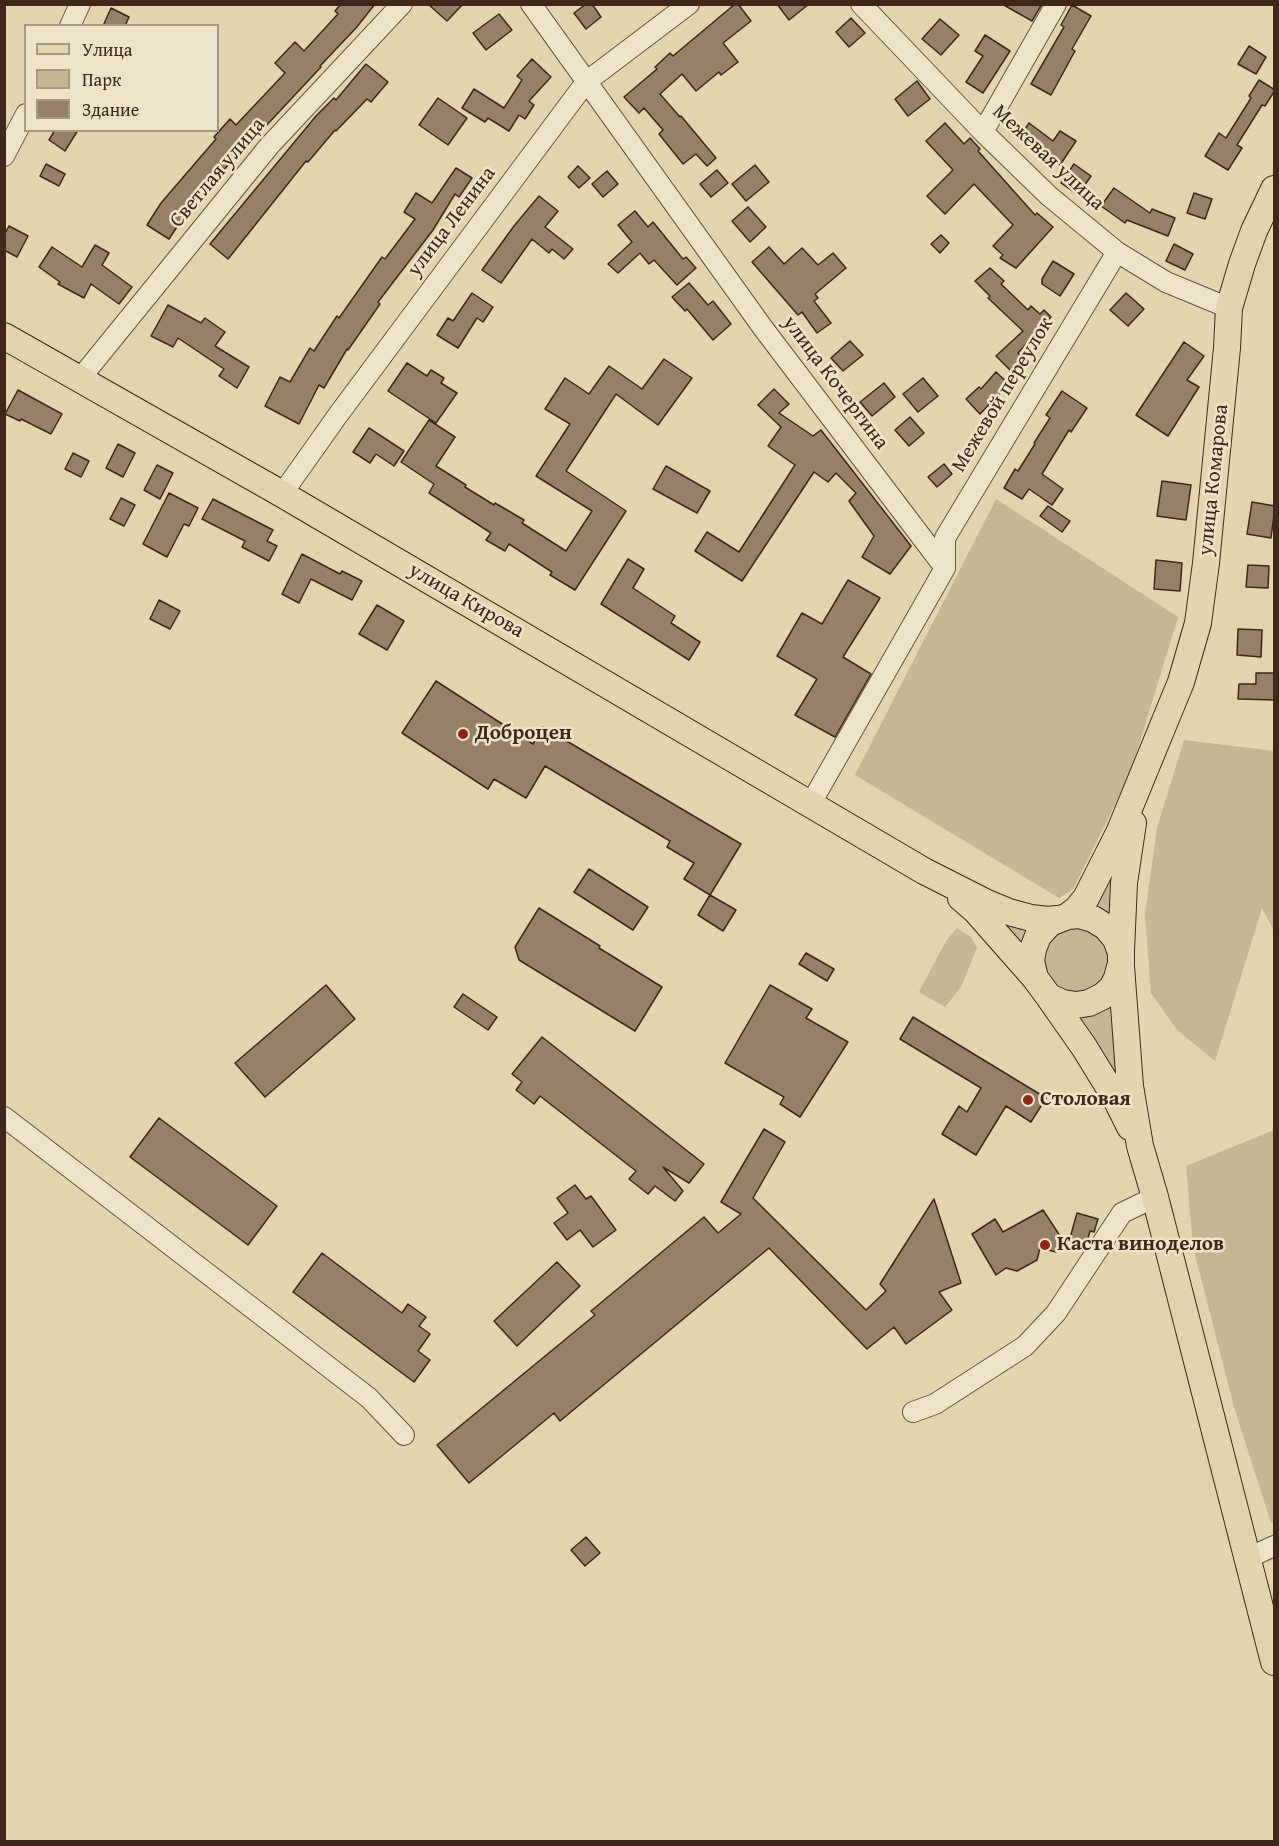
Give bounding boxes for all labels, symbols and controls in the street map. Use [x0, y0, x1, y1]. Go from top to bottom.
legend [24, 24, 219, 132]
text: Улица [82, 36, 132, 63]
text: Парк [82, 66, 121, 93]
text: Здание [82, 96, 139, 123]
street label: Межевая улица [987, 100, 1109, 216]
street label: Светлая улица [165, 113, 271, 233]
street label: улица Ленина [402, 162, 502, 282]
street label: улица Кочергина [777, 311, 893, 455]
street label: Межевой переулок [947, 313, 1059, 477]
street label: улица Комарова [1194, 403, 1234, 557]
street label: улица Кирова [404, 558, 528, 644]
place label: Доброцен [475, 721, 572, 747]
marker: Доброцен [456, 727, 470, 741]
place label: Столовая [1040, 1087, 1131, 1113]
marker: Столовая [1021, 1093, 1035, 1107]
place label: Каста виноделов [1057, 1232, 1224, 1258]
marker: Каста виноделов [1038, 1238, 1052, 1252]

